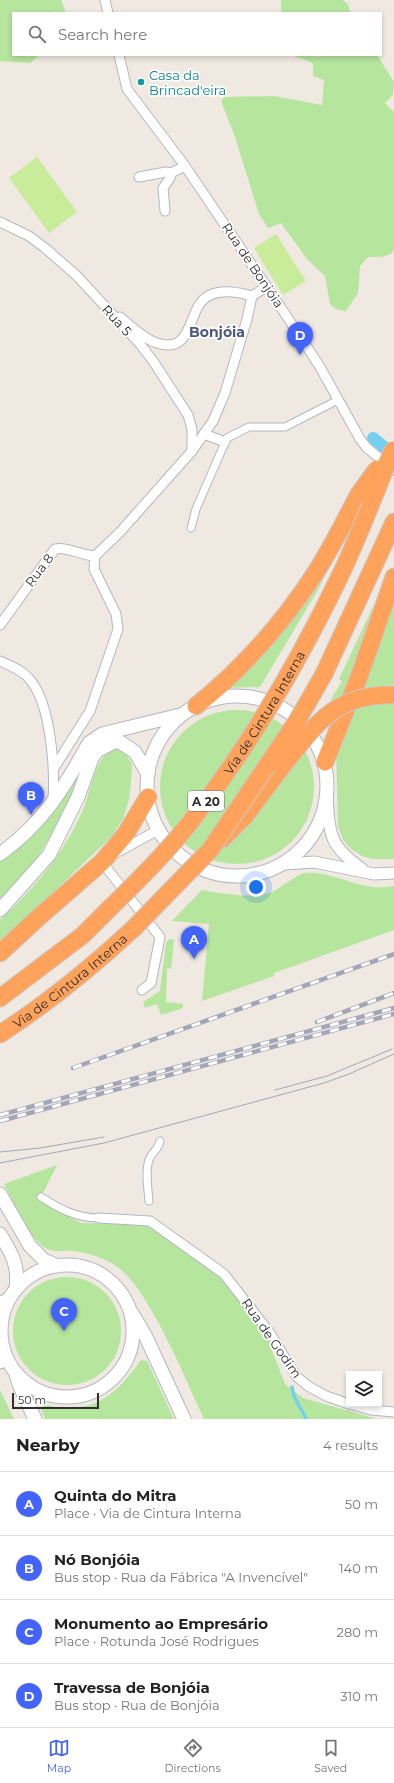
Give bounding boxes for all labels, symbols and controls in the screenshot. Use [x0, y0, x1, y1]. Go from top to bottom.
search box [12, 12, 382, 56]
icon: search [26, 23, 48, 45]
text: Search here [58, 25, 147, 44]
place label: Casa da Brincad'eira [149, 67, 226, 98]
marker: Casa da Brincad'eira [136, 77, 146, 87]
street label: Rua de Bonjóia [219, 220, 287, 310]
street label: Rua 5 [99, 301, 135, 339]
pin: D [287, 322, 313, 355]
district label: Bonjóia [189, 323, 245, 341]
street label: Rua 8 [21, 550, 57, 590]
street label: Via de Cintura Interna [220, 648, 308, 777]
pin: B [18, 782, 44, 815]
road number: A 20 [188, 791, 224, 811]
your location [246, 877, 266, 897]
pin: A [181, 926, 207, 959]
street label: Via de Cintura Interna [10, 930, 131, 1031]
street label: Rua de Godim [239, 1295, 305, 1381]
pin: C [51, 1298, 77, 1331]
map controls [346, 1371, 382, 1407]
button: layers [346, 1371, 382, 1407]
scale bar [12, 1391, 99, 1410]
text: 50 m [18, 1393, 46, 1407]
text: Nearby [16, 1435, 80, 1455]
text: 4 results [323, 1437, 378, 1453]
text: Quinta do Mitra [54, 1486, 177, 1505]
text: A [24, 1496, 34, 1512]
text: 50 m [345, 1496, 378, 1512]
text: Place · Via de Cintura Interna [54, 1505, 242, 1521]
text: Nó Bonjóia [54, 1550, 140, 1569]
text: B [24, 1560, 34, 1576]
text: 140 m [339, 1560, 378, 1576]
text: Bus stop · Rua da Fábrica "A Invencível" [54, 1569, 308, 1585]
text: Monumento ao Empresário [54, 1614, 268, 1633]
text: C [24, 1624, 34, 1640]
text: 280 m [337, 1624, 378, 1640]
text: Place · Rotunda José Rodrigues [54, 1633, 259, 1649]
text: Travessa de Bonjóia [54, 1678, 210, 1697]
text: D [24, 1688, 34, 1704]
text: 310 m [340, 1688, 378, 1704]
text: Bus stop · Rua de Bonjóia [54, 1697, 220, 1713]
tab: Map [47, 1737, 71, 1775]
tab: Directions [165, 1737, 221, 1775]
tab: Saved [314, 1737, 347, 1775]

